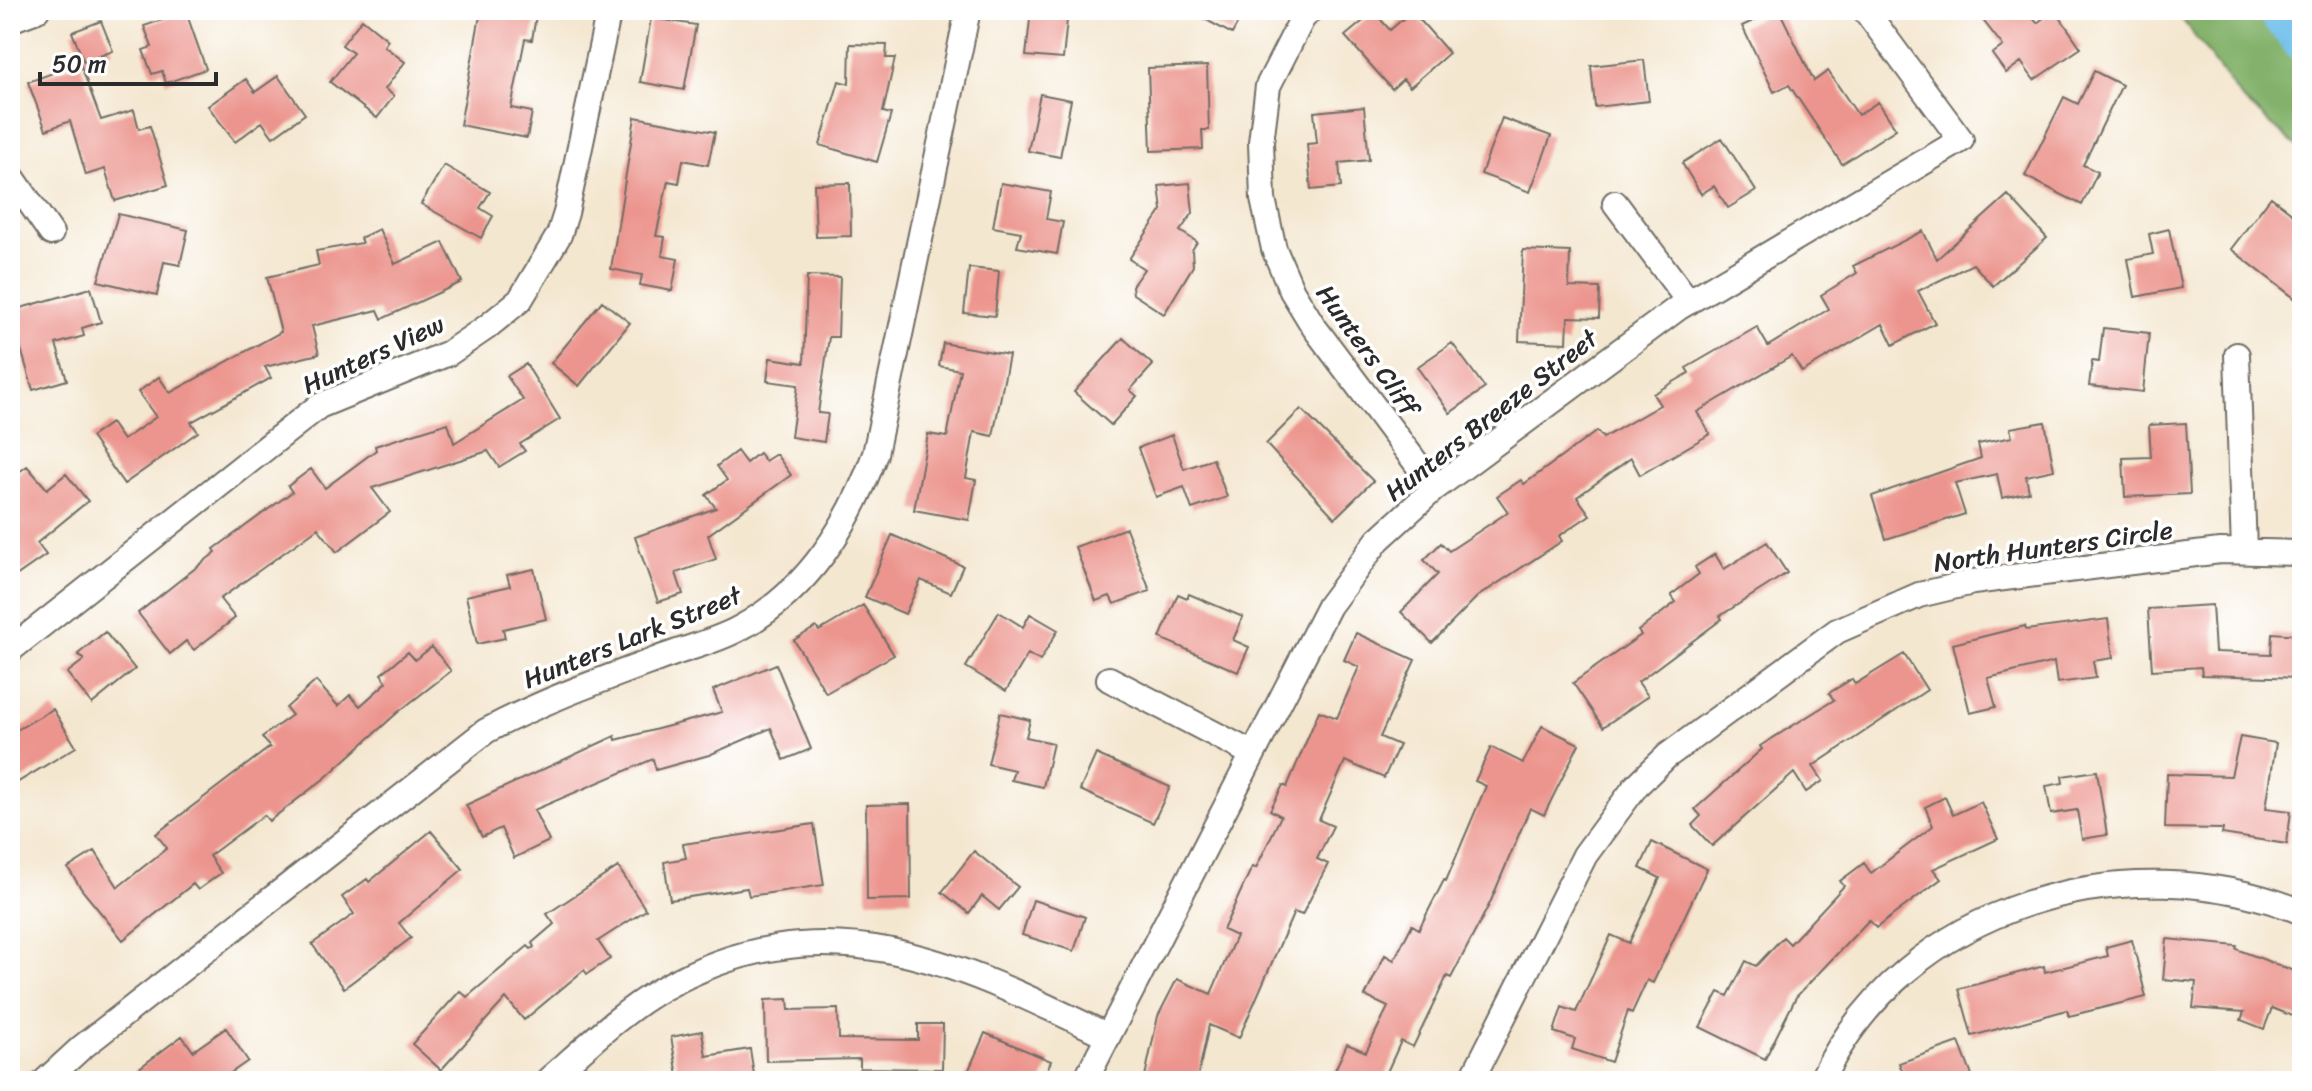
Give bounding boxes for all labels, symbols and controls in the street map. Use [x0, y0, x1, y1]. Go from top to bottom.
scale bar [40, 36, 216, 86]
text: 50 m [52, 43, 107, 85]
street label: Hunters Cliff [1304, 274, 1434, 429]
street label: Hunters View [294, 301, 452, 407]
street label: Hunters Breeze Street [1374, 316, 1609, 513]
street label: North Hunters Circle [1930, 506, 2176, 586]
street label: Hunters Lark Street [516, 572, 750, 702]

